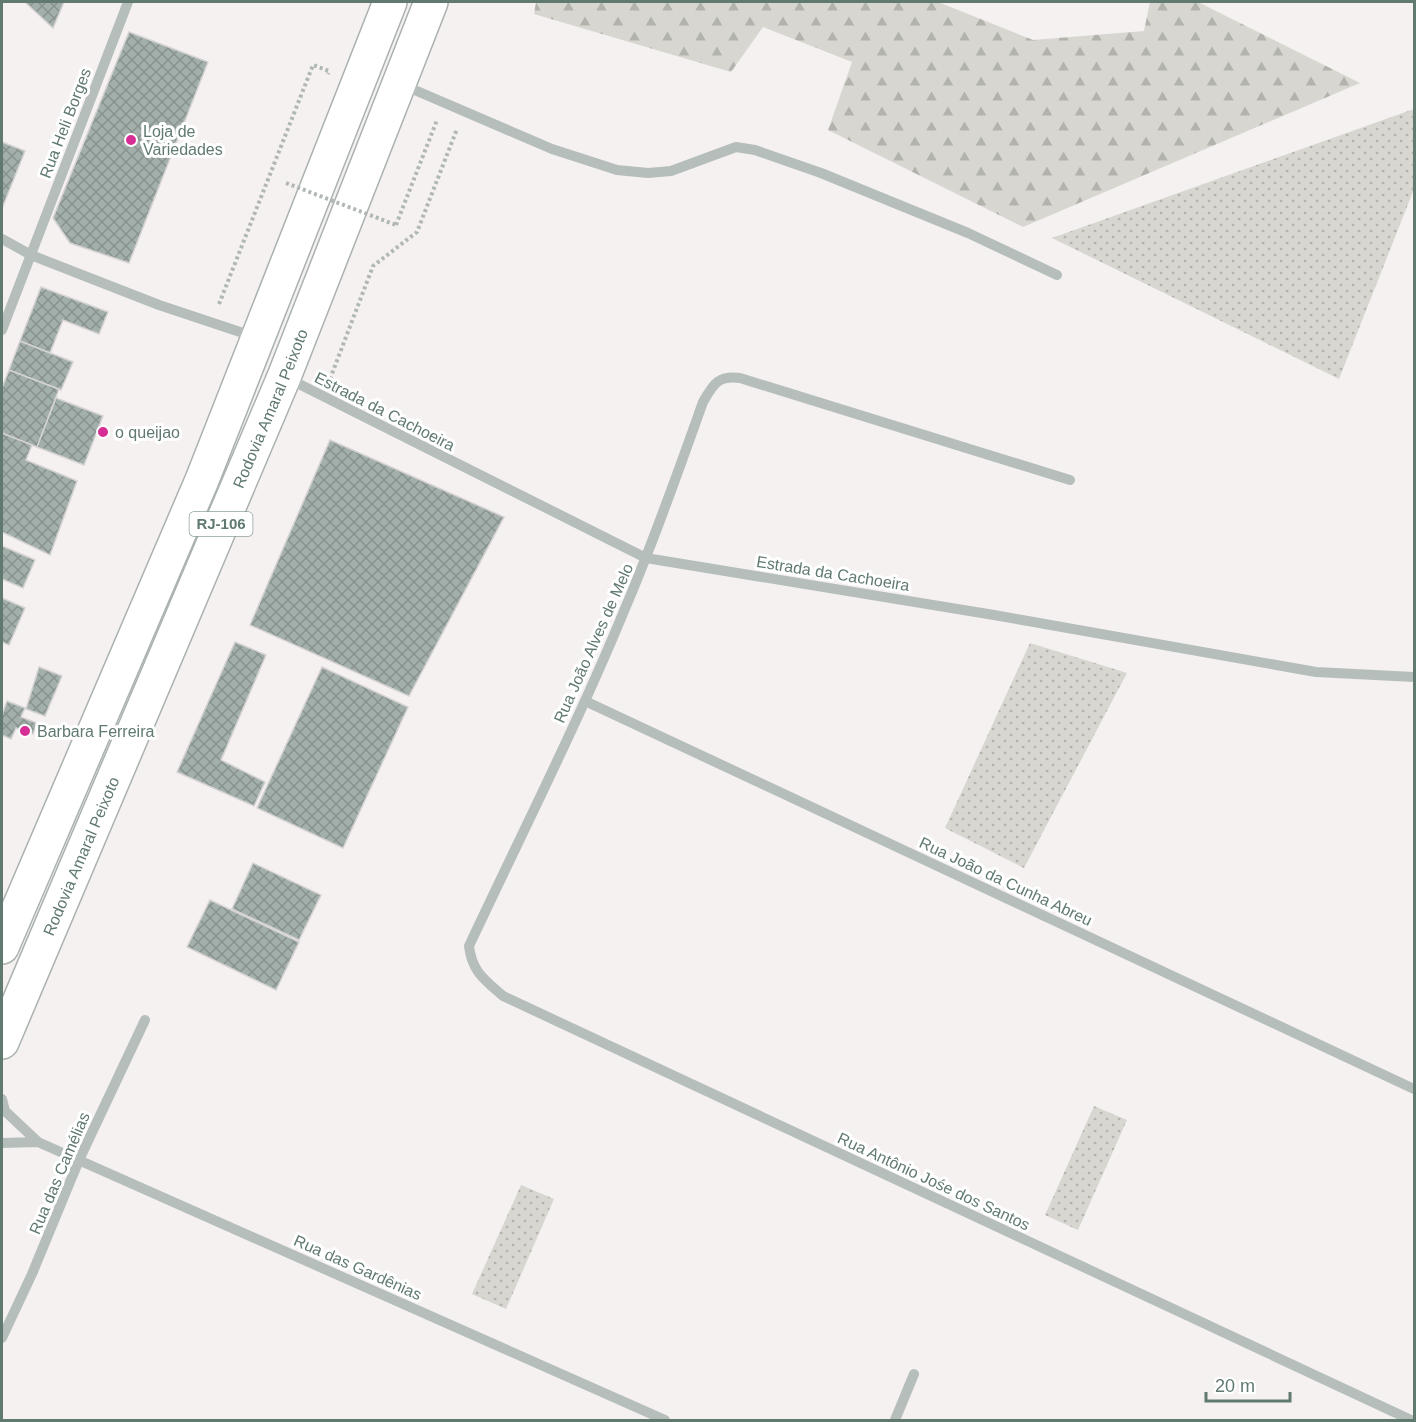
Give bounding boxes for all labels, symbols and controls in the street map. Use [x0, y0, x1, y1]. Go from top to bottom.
street label: Rua Heli Borges [37, 66, 94, 181]
place label: Loja de Variedades [143, 123, 223, 158]
marker: Loja de Variedades [124, 133, 138, 147]
street label: Rodovia Amaral Peixoto [230, 326, 311, 491]
street label: Estrada da Cachoeira [312, 369, 458, 454]
place label: o queijao [115, 424, 180, 441]
marker: o queijao [96, 425, 110, 439]
road number: RJ-106 [190, 512, 252, 536]
street label: Estrada da Cachoeira [755, 553, 911, 594]
street label: Rua João Alves de Melo [551, 561, 636, 725]
place label: Barbara Ferreira [37, 723, 154, 740]
marker: Barbara Ferreira [18, 724, 32, 738]
street label: Rodovia Amaral Peixoto [40, 774, 123, 938]
street label: Rua João da Cunha Abreu [917, 834, 1095, 929]
street label: Rua das Camélias [26, 1110, 93, 1237]
street label: Rua Antônio Jośe dos Santos [835, 1129, 1033, 1234]
street label: Rua das Gardênias [291, 1232, 424, 1303]
scale bar [1206, 1365, 1290, 1403]
text: 20 m [1215, 1376, 1255, 1396]

